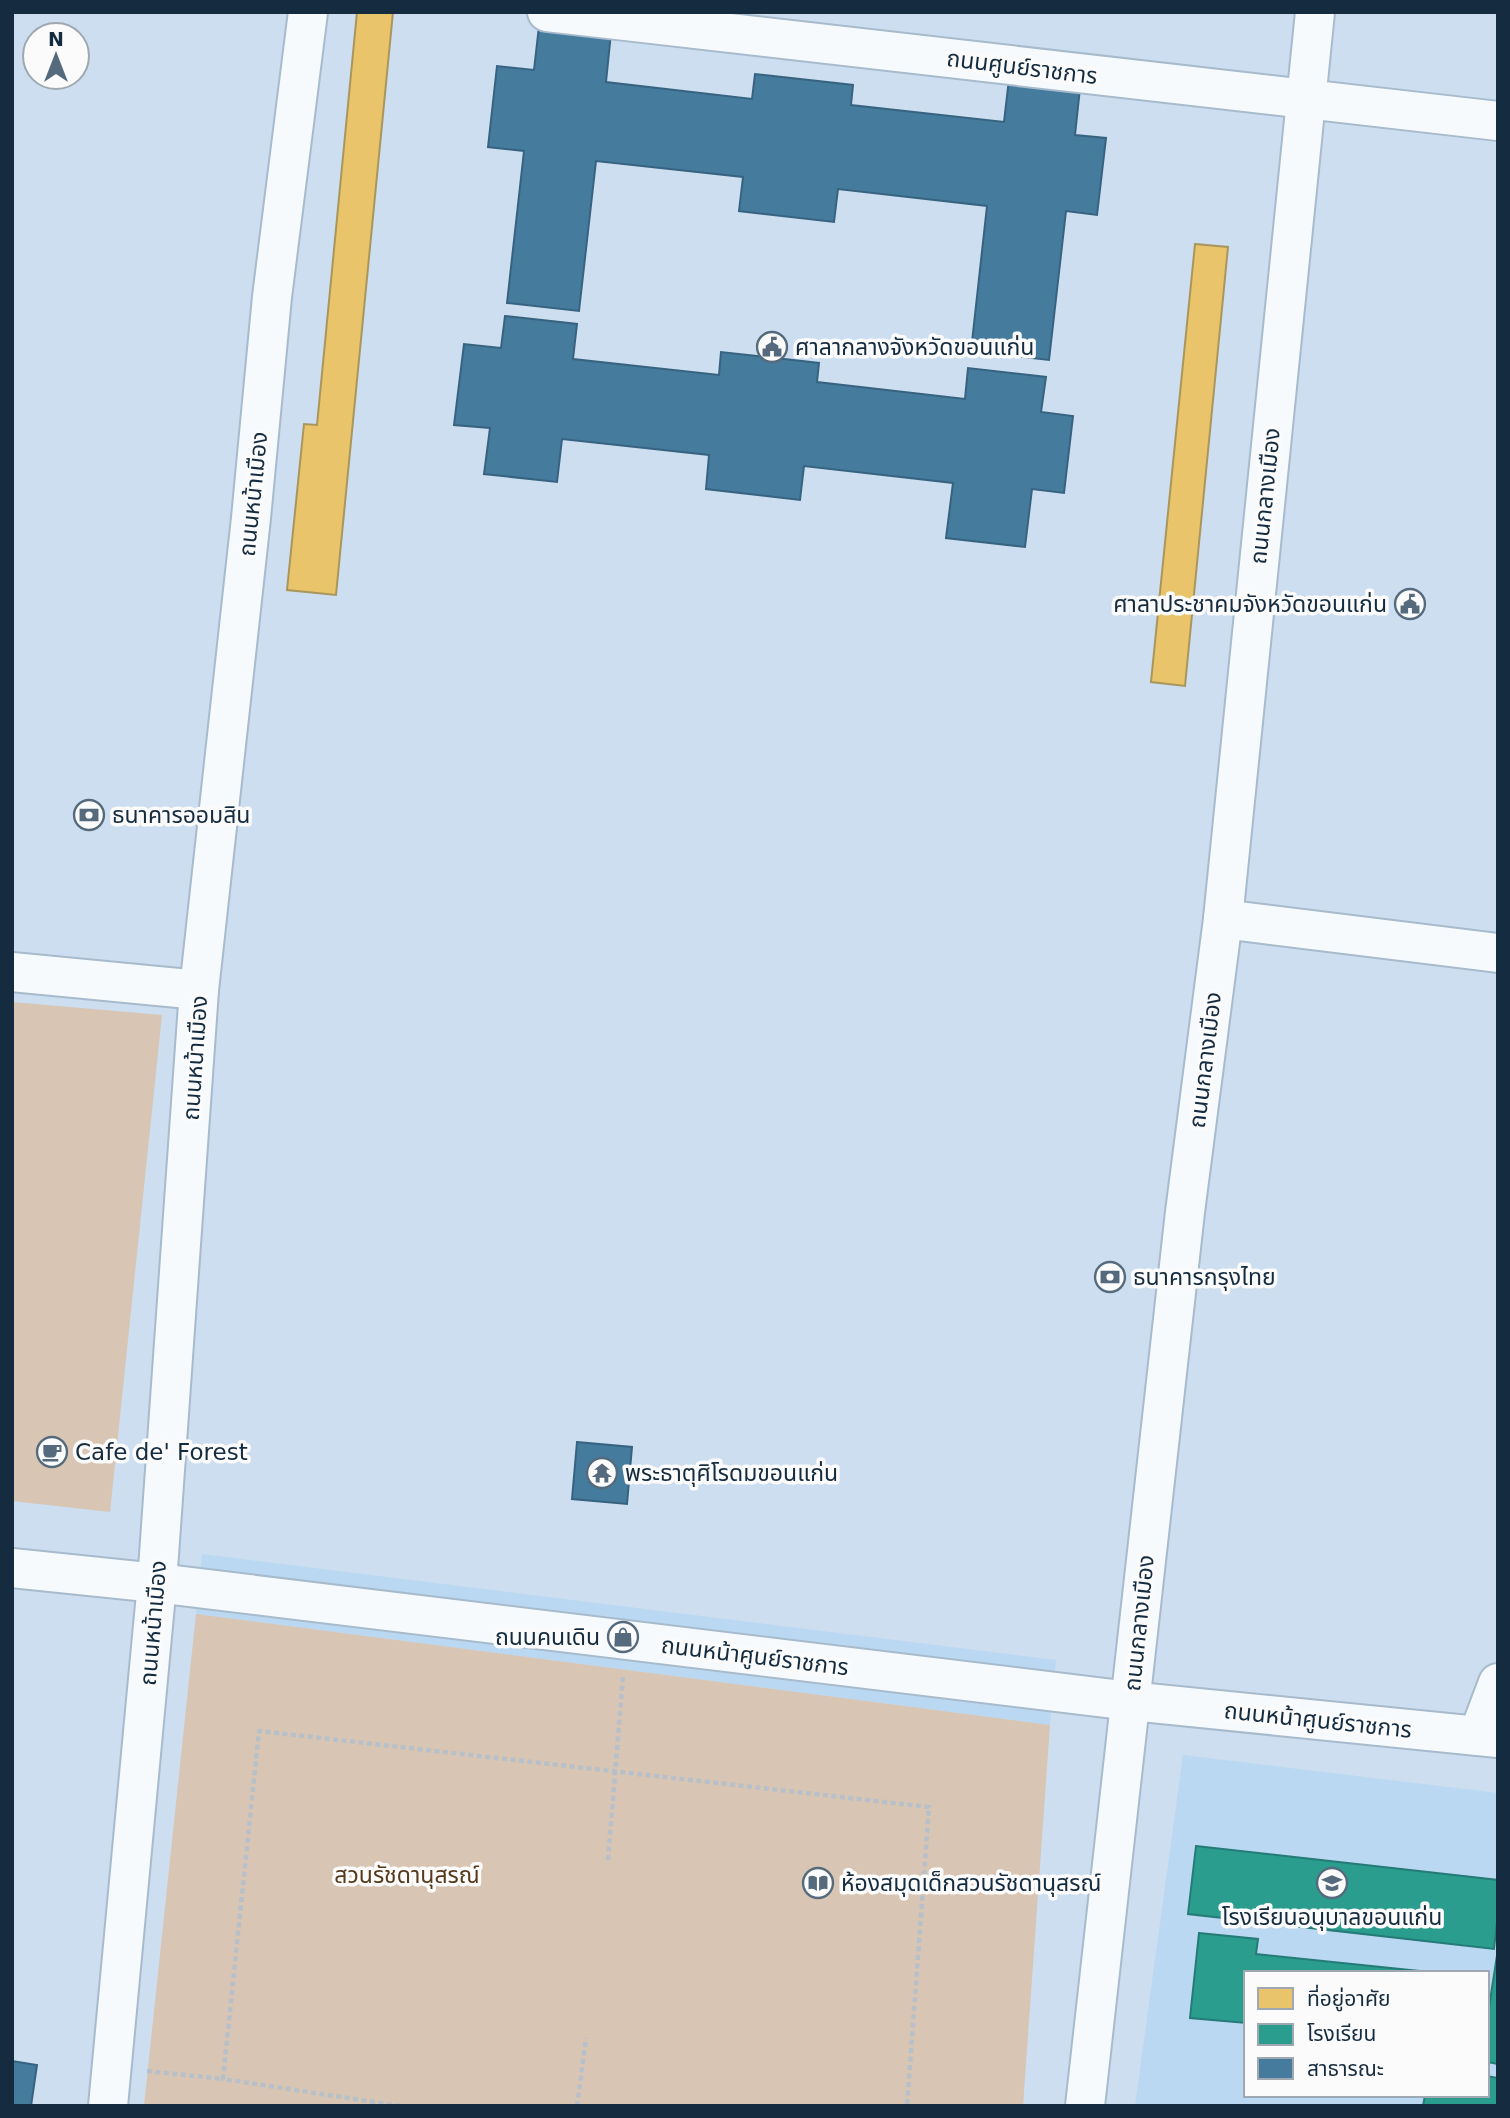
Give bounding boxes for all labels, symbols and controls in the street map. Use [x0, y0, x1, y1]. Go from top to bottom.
north arrow [21, 21, 91, 91]
text: N [48, 28, 64, 50]
street label: ถนนศูนย์ราชการ [945, 45, 1099, 91]
public building icon: ศาลากลางจังหวัดขอนแก่น [755, 330, 789, 364]
place label: ศาลากลางจังหวัดขอนแก่น [795, 334, 1034, 360]
street label: ถนนกลางเมือง [1245, 426, 1285, 566]
street label: ถนนหน้าเมือง [234, 430, 272, 558]
public building icon: ศาลาประชาคมจังหวัดขอนแก่น [1393, 587, 1427, 621]
place label: ศาลาประชาคมจังหวัดขอนแก่น [1113, 591, 1387, 617]
bank icon: ธนาคารออมสิน [72, 798, 106, 832]
place label: ธนาคารออมสิน [112, 802, 250, 828]
street label: ถนนกลางเมือง [1184, 990, 1226, 1130]
street label: ถนนหน้าเมือง [178, 995, 212, 1121]
bank icon: ธนาคารกรุงไทย [1093, 1260, 1127, 1294]
place label: ธนาคารกรุงไทย [1133, 1264, 1276, 1291]
cafe icon: Cafe de' Forest [35, 1435, 69, 1469]
place label: Cafe de' Forest [75, 1439, 248, 1465]
temple icon: พระธาตุศิโรดมขอนแก่น [585, 1456, 619, 1490]
place label: พระธาตุศิโรดมขอนแก่น [625, 1460, 838, 1487]
street label: ถนนกลางเมือง [1119, 1553, 1159, 1693]
street label: ถนนหน้าเมือง [135, 1559, 171, 1687]
shop icon: ถนนคนเดิน [606, 1620, 640, 1654]
place label: ถนนคนเดิน [495, 1624, 600, 1650]
street label: ถนนหน้าศูนย์ราชการ [659, 1632, 850, 1682]
street label: ถนนหน้าศูนย์ราชการ [1223, 1697, 1413, 1745]
park label: สวนรัชดานุสรณ์ [334, 1862, 480, 1889]
library icon: ห้องสมุดเด็กสวนรัชดานุสรณ์ [801, 1866, 835, 1900]
school or university icon: โรงเรียนอนุบาลขอนแก่น [1315, 1866, 1349, 1900]
place label: ห้องสมุดเด็กสวนรัชดานุสรณ์ [841, 1870, 1101, 1897]
place label: โรงเรียนอนุบาลขอนแก่น [1222, 1904, 1442, 1931]
legend [1244, 1971, 1489, 2097]
text: ที่อยู่อาศัย [1307, 1984, 1391, 2012]
text: โรงเรียน [1307, 2022, 1376, 2046]
text: สาธารณะ [1307, 2057, 1384, 2081]

